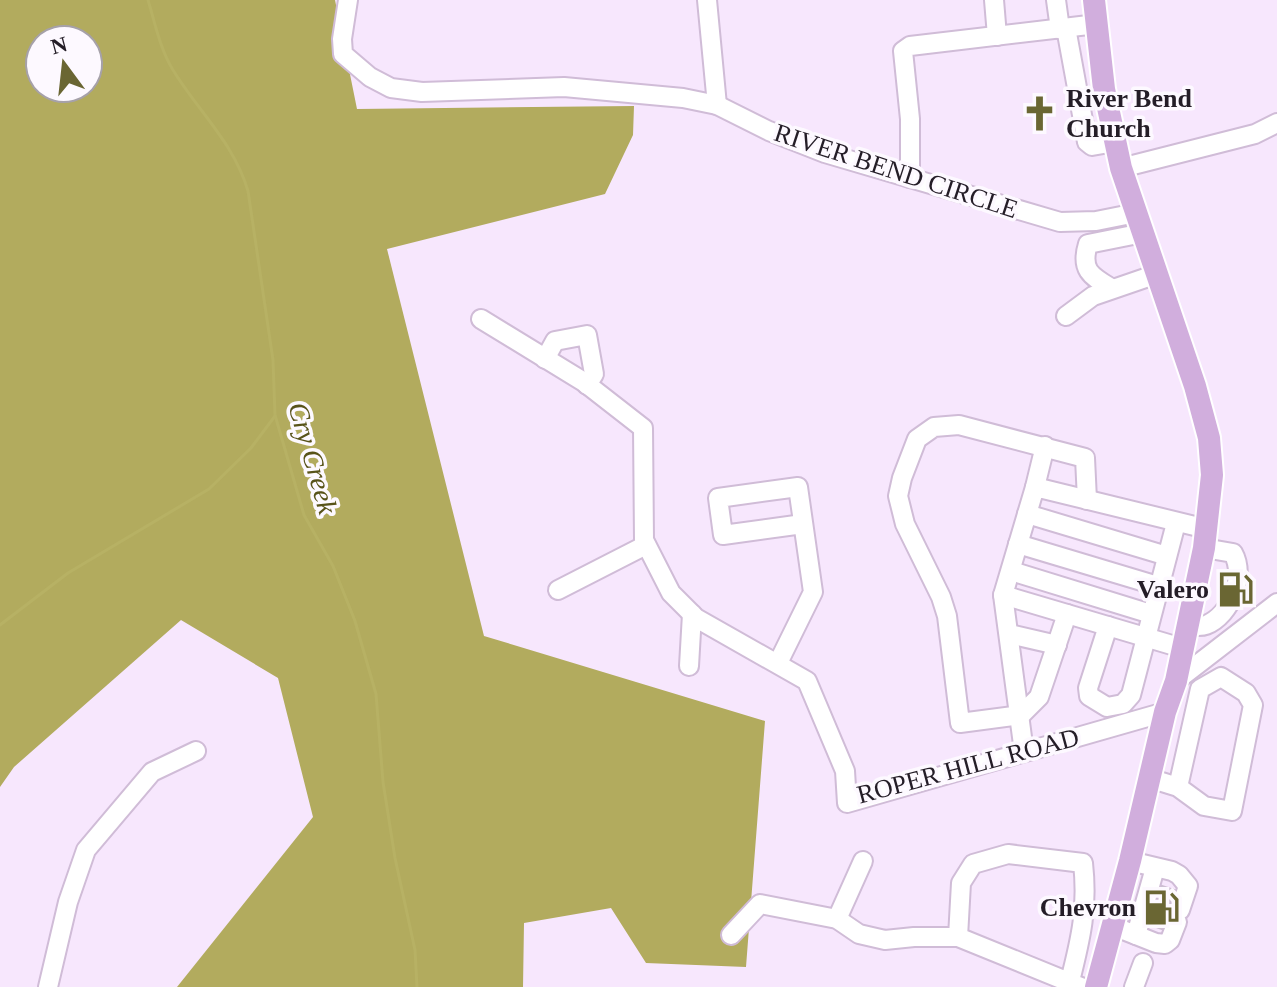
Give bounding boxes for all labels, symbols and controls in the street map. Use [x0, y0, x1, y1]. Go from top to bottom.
north arrow [24, 24, 104, 104]
text: N [48, 31, 70, 59]
place label: River Bend Church [1066, 84, 1192, 143]
church icon: River Bend Church [1021, 94, 1059, 132]
street label: RIVER BEND CIRCLE [771, 118, 1021, 224]
water label: Cry Creek [282, 399, 344, 518]
fuel station icon: Valero [1216, 570, 1254, 608]
place label: Valero [1137, 575, 1209, 604]
street label: ROPER HILL ROAD [854, 722, 1082, 810]
fuel station icon: Chevron [1143, 888, 1181, 926]
place label: Chevron [1040, 893, 1137, 922]

